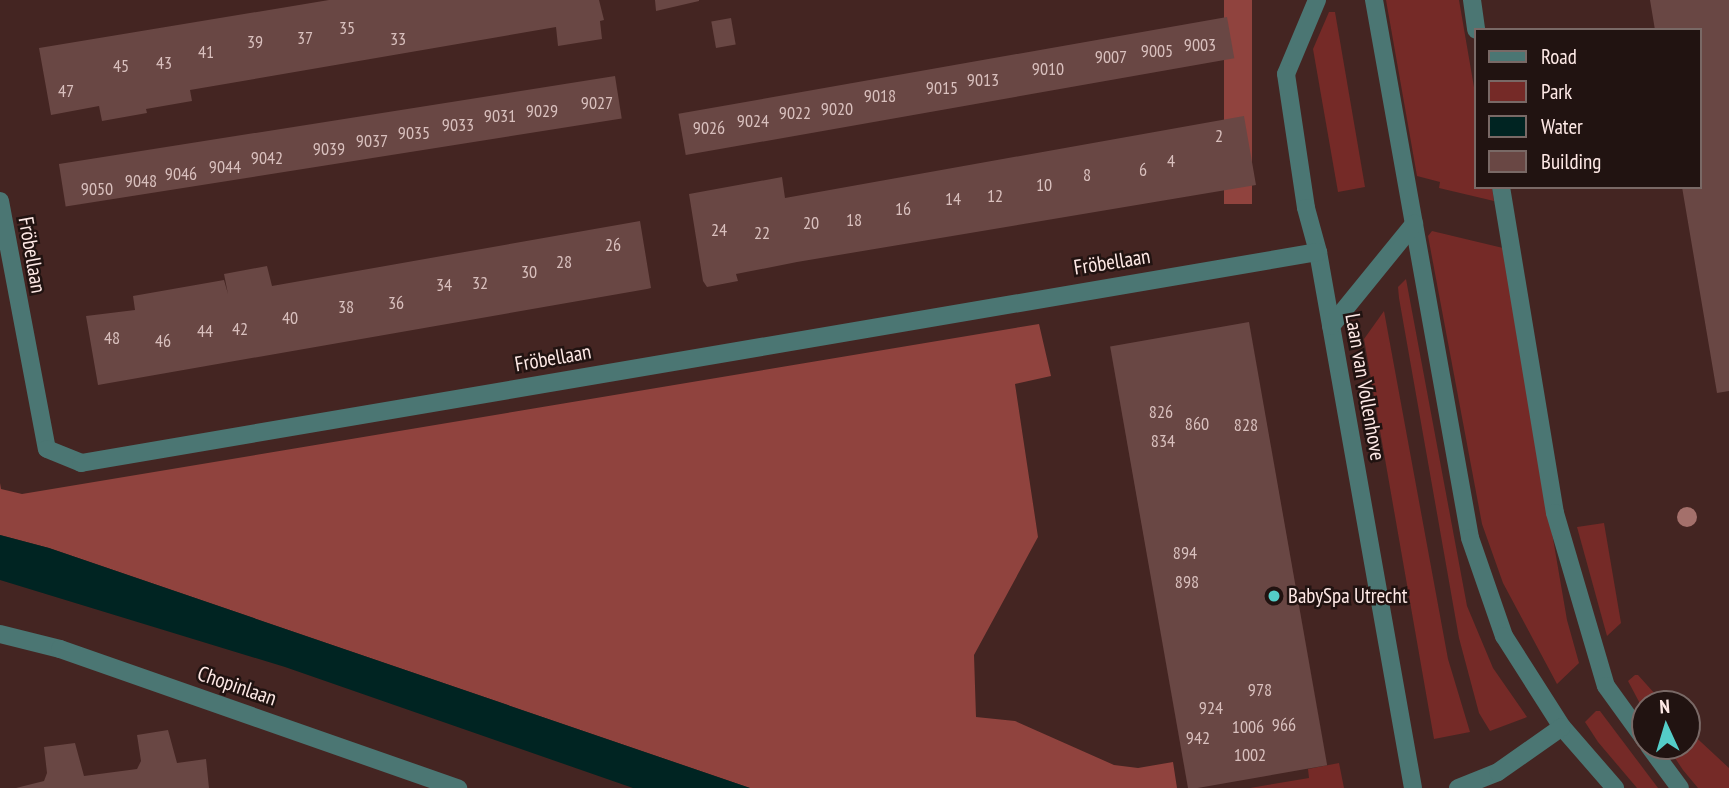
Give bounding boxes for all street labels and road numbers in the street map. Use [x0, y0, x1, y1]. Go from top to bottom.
street label: Fröbellaan [13, 215, 51, 295]
street label: Fröbellaan [1072, 244, 1152, 280]
street label: Laan van Vollenhove [1340, 311, 1390, 463]
street label: Fröbellaan [513, 339, 593, 377]
street label: Chopinlaan [194, 661, 280, 711]

